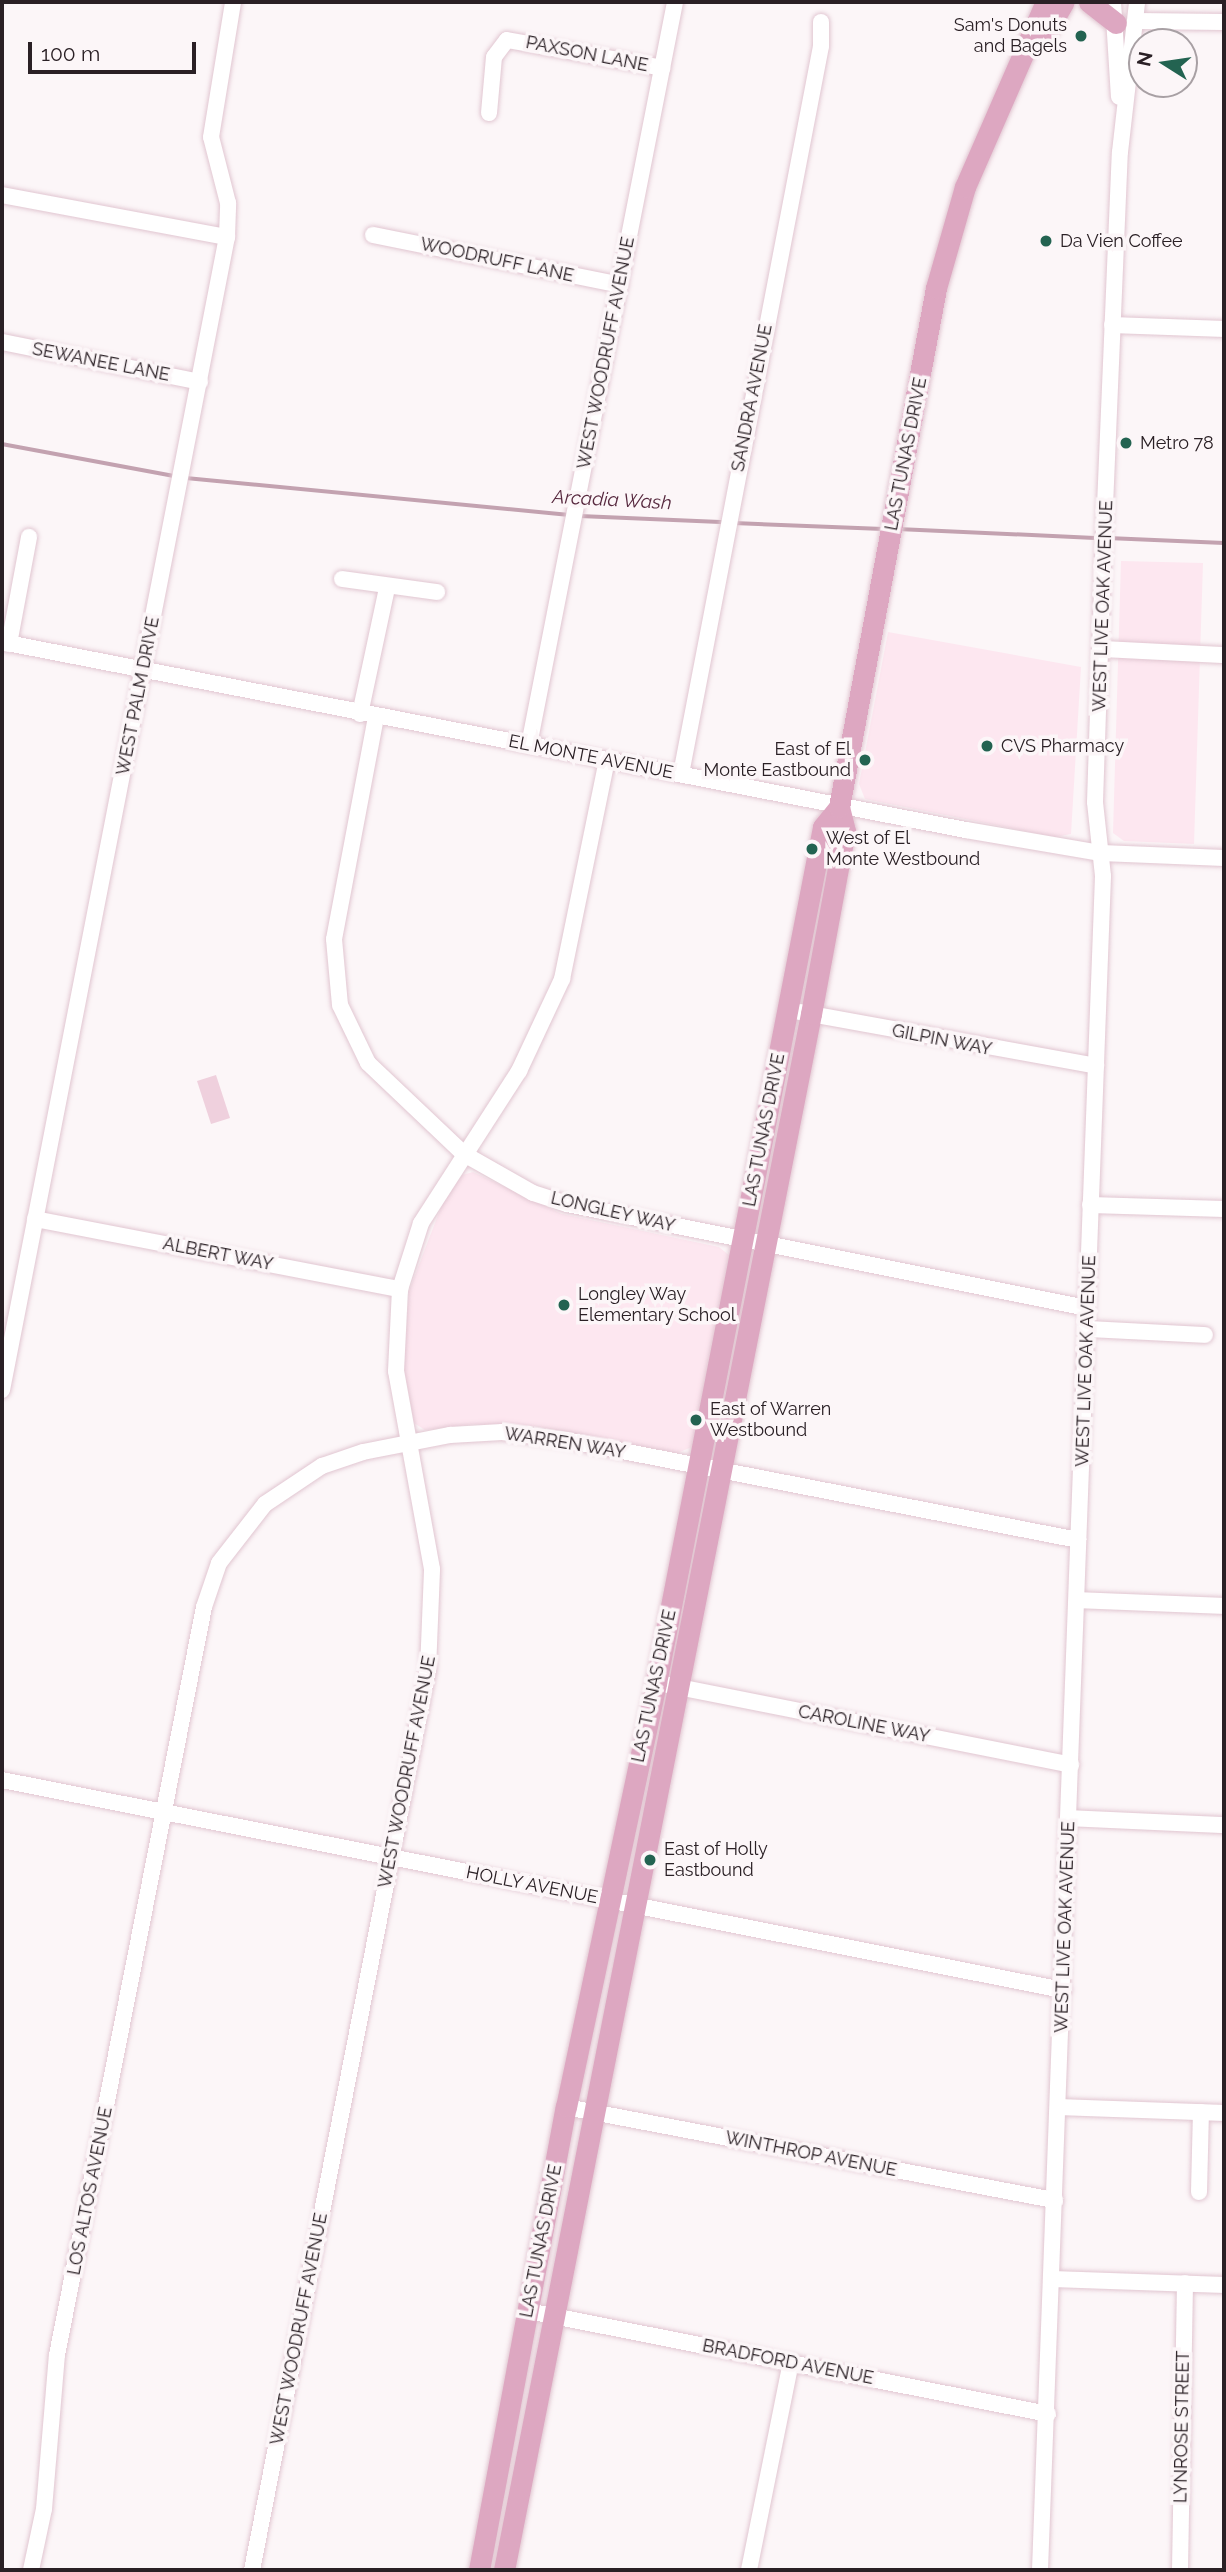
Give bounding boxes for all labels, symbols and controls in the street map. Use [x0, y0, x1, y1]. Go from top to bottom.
place label: Sam's Donuts and Bagels [954, 15, 1067, 58]
scale bar [32, 28, 200, 72]
marker: Sam's Donuts and Bagels [1073, 28, 1089, 44]
north arrow [1128, 28, 1198, 98]
street label: PAXSON LANE [524, 32, 650, 76]
text: 100 m [41, 41, 100, 66]
text: N [1132, 50, 1157, 68]
place label: Da Vien Coffee [1060, 230, 1183, 252]
street label: WOODRUFF LANE [418, 233, 576, 287]
marker: Da Vien Coffee [1038, 233, 1054, 249]
street label: WEST WOODRUFF AVENUE [573, 234, 639, 472]
street label: SANDRA AVENUE [727, 322, 777, 474]
street label: SEWANEE LANE [30, 338, 172, 386]
street label: LAS TUNAS DRIVE [880, 375, 932, 533]
place label: Metro 78 [1140, 432, 1214, 454]
marker: Metro 78 [1118, 435, 1134, 451]
water label: Arcadia Wash [551, 485, 673, 515]
street label: WEST LIVE OAK AVENUE [1088, 499, 1118, 713]
street label: WEST PALM DRIVE [112, 615, 164, 777]
street label: EL MONTE AVENUE [506, 730, 676, 784]
place label: CVS Pharmacy [1001, 735, 1124, 757]
marker: CVS Pharmacy [979, 738, 995, 754]
place label: East of El Monte Eastbound [704, 739, 851, 782]
marker: East of El Monte Eastbound [857, 752, 873, 768]
place label: West of El Monte Westbound [826, 828, 981, 870]
marker: West of El Monte Westbound [804, 841, 820, 857]
street label: GILPIN WAY [890, 1020, 994, 1060]
street label: LAS TUNAS DRIVE [738, 1051, 790, 1209]
street label: LONGLEY WAY [548, 1187, 678, 1237]
street label: ALBERT WAY [160, 1233, 276, 1275]
street label: WEST LIVE OAK AVENUE [1071, 1254, 1101, 1468]
place label: Longley Way Elementary School [578, 1284, 736, 1326]
marker: Longley Way Elementary School [556, 1297, 572, 1313]
place label: East of Warren Westbound [710, 1399, 832, 1442]
marker: East of Warren Westbound [688, 1412, 704, 1428]
street label: WARREN WAY [503, 1423, 627, 1463]
street label: LAS TUNAS DRIVE [627, 1607, 681, 1765]
street label: WEST WOODRUFF AVENUE [374, 1653, 440, 1891]
street label: CAROLINE WAY [796, 1701, 932, 1747]
street label: WEST LIVE OAK AVENUE [1050, 1820, 1080, 2034]
place label: East of Holly Eastbound [664, 1839, 768, 1882]
marker: East of Holly Eastbound [642, 1852, 658, 1868]
street label: HOLLY AVENUE [464, 1862, 600, 1908]
street label: LOS ALTOS AVENUE [63, 2105, 117, 2277]
street label: WINTHROP AVENUE [723, 2127, 899, 2181]
street label: LAS TUNAS DRIVE [515, 2162, 567, 2320]
street label: WEST WOODRUFF AVENUE [266, 2210, 332, 2448]
street label: BRADFORD AVENUE [700, 2335, 876, 2389]
street label: LYNROSE STREET [1170, 2351, 1194, 2503]

